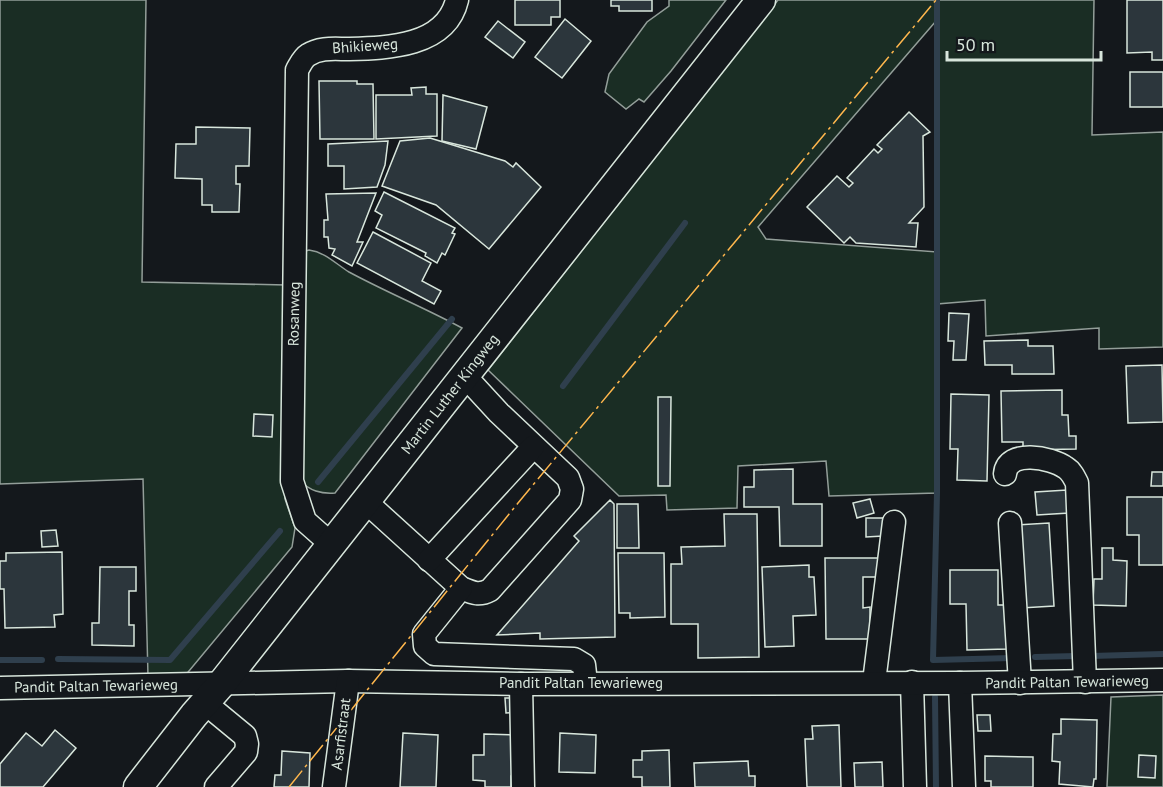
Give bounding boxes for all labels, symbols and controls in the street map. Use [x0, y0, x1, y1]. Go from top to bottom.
scale bar [947, 24, 1102, 62]
text: 50 m [956, 33, 995, 56]
street label: Bhikieweg [331, 34, 399, 57]
street label: Rosanweg [283, 282, 304, 346]
street label: Martin Luther Kingweg [397, 330, 503, 458]
street label: Pandit Paltan Tewarieweg [985, 671, 1149, 692]
street label: Pandit Paltan Tewarieweg [499, 673, 663, 692]
street label: Pandit Paltan Tewarieweg [14, 675, 178, 696]
street label: Asarfistraat [327, 697, 354, 771]

